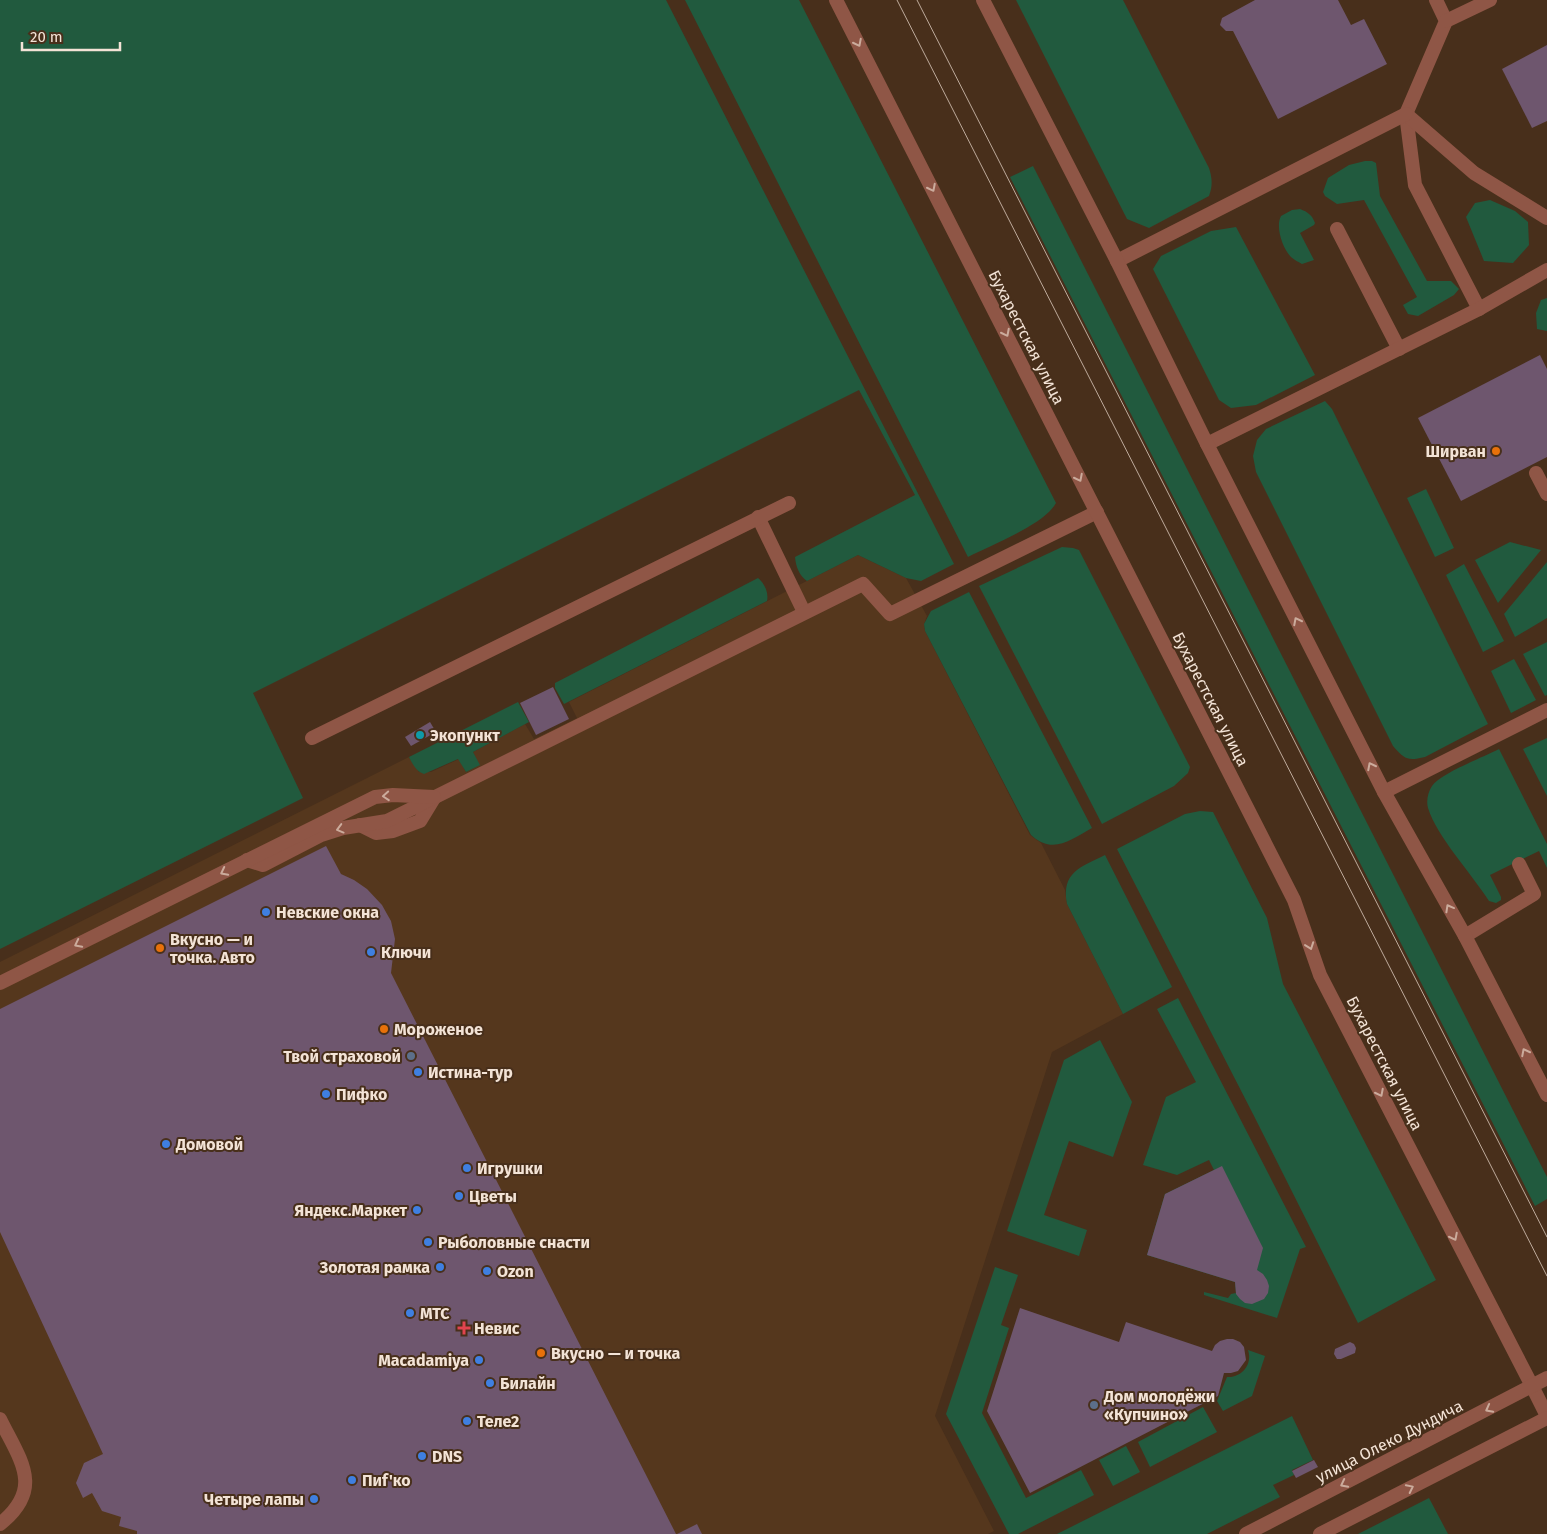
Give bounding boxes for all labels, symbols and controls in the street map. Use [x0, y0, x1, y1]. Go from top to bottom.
scale bar [22, 20, 120, 52]
text: 20 m [30, 28, 63, 46]
one-way arrow [852, 38, 862, 47]
one-way arrow [926, 183, 936, 192]
street label: Бухарестская улица [984, 267, 1069, 407]
one-way arrow [999, 328, 1010, 337]
place label: Ширван [1426, 442, 1486, 461]
marker: Ширван [1490, 445, 1502, 457]
one-way arrow [1073, 473, 1083, 482]
one-way arrow [1293, 617, 1303, 626]
street label: Бухарестская улица [1168, 629, 1253, 769]
place label: Экопункт [430, 726, 500, 745]
marker: Экопункт [414, 729, 426, 741]
one-way arrow [1367, 762, 1377, 771]
one-way arrow [382, 790, 390, 801]
one-way arrow [336, 824, 344, 834]
one-way arrow [220, 866, 229, 876]
place label: Невские окна [276, 903, 379, 922]
one-way arrow [1446, 904, 1456, 913]
marker: Невские окна [260, 906, 272, 918]
place label: Вкусно — и точка. Авто [170, 930, 255, 967]
one-way arrow [74, 938, 83, 948]
one-way arrow [1304, 941, 1314, 950]
marker: Вкусно — и точка. Авто [154, 942, 166, 954]
place label: Ключи [381, 943, 431, 962]
marker: Ключи [365, 946, 377, 958]
street label: Бухарестская улица [1342, 993, 1427, 1133]
place label: Мороженое [394, 1020, 483, 1039]
marker: Мороженое [378, 1023, 390, 1035]
place label: Твой страховой [283, 1047, 401, 1066]
one-way arrow [1521, 1048, 1531, 1057]
marker: Твой страховой [405, 1050, 417, 1062]
place label: Истина-тур [428, 1063, 513, 1082]
marker: Истина-тур [412, 1066, 424, 1078]
place label: Пифко [336, 1085, 387, 1104]
one-way arrow [1374, 1087, 1384, 1096]
marker: Пифко [320, 1088, 332, 1100]
place label: Домовой [175, 1135, 243, 1154]
marker: Домовой [160, 1138, 172, 1150]
place label: Игрушки [477, 1159, 543, 1178]
marker: Игрушки [461, 1162, 473, 1174]
place label: Цветы [469, 1187, 517, 1206]
marker: Цветы [453, 1190, 465, 1202]
place label: Яндекс.Маркет [295, 1201, 407, 1220]
marker: Яндекс.Маркет [411, 1204, 423, 1216]
one-way arrow [1448, 1232, 1458, 1241]
place label: Рыболовные снасти [438, 1233, 590, 1252]
marker: Рыболовные снасти [422, 1236, 434, 1248]
place label: Золотая рамка [319, 1258, 430, 1277]
marker: Золотая рамка [434, 1261, 446, 1273]
place label: Ozon [497, 1262, 534, 1281]
marker: Ozon [481, 1265, 493, 1277]
place label: МТС [420, 1304, 450, 1323]
marker: МТС [404, 1307, 416, 1319]
place label: Невис [474, 1319, 520, 1338]
marker: Невис [458, 1322, 470, 1334]
place label: Вкусно — и точка [551, 1344, 681, 1363]
marker: Вкусно — и точка [535, 1347, 547, 1359]
place label: Macadamiya [378, 1351, 469, 1370]
marker: Macadamiya [473, 1354, 485, 1366]
place label: Билайн [500, 1374, 556, 1393]
marker: Билайн [484, 1377, 496, 1389]
place label: Дом молодёжи «Купчино» [1103, 1387, 1215, 1424]
street label: улица Олеко Дундича [1312, 1396, 1466, 1487]
marker: Дом молодёжи «Купчино» [1088, 1399, 1100, 1411]
one-way arrow [1485, 1403, 1494, 1413]
place label: Теле2 [477, 1412, 519, 1431]
marker: Теле2 [461, 1415, 473, 1427]
place label: DNS [432, 1447, 462, 1466]
marker: DNS [416, 1450, 428, 1462]
place label: Пиf'ко [362, 1471, 411, 1490]
marker: Пиf'ко [346, 1474, 358, 1486]
one-way arrow [1341, 1478, 1350, 1488]
one-way arrow [1405, 1484, 1414, 1494]
place label: Четыре лапы [204, 1490, 304, 1509]
marker: Четыре лапы [308, 1493, 320, 1505]

